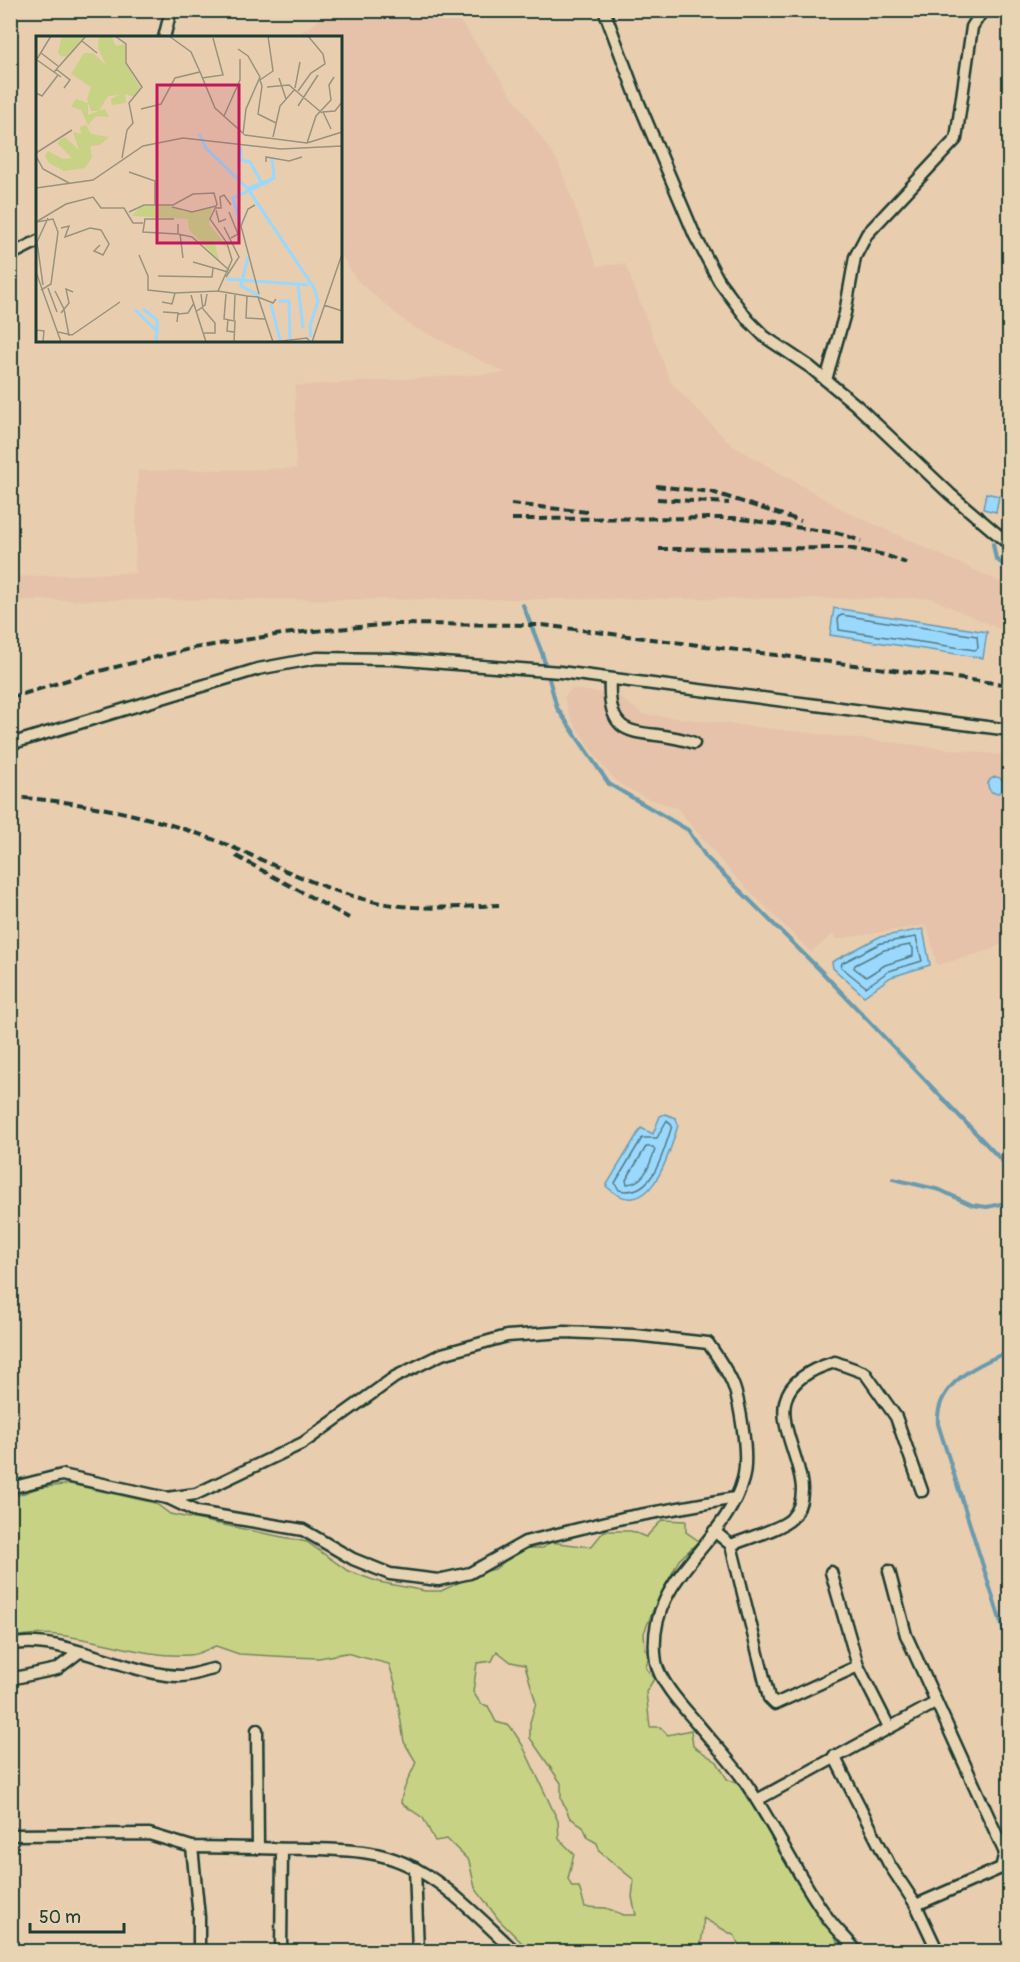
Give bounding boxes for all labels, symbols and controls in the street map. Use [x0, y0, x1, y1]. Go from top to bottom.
inset map [36, 36, 342, 342]
scale bar [30, 1896, 124, 1934]
text: 50 m [39, 1906, 81, 1929]

